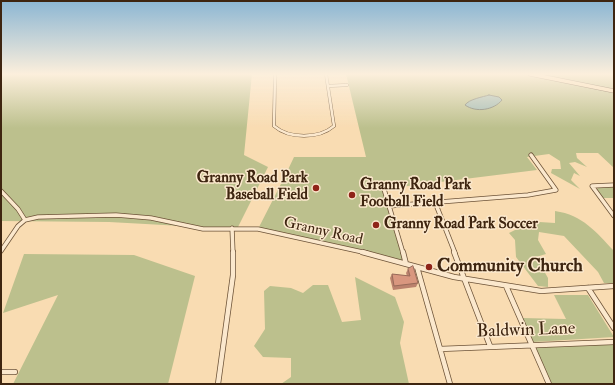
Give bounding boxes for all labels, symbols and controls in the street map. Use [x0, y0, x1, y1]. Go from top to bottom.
place label: Granny Road Park Baseball Field [197, 170, 308, 205]
place label: Granny Road Park Football Field [360, 177, 471, 212]
marker: Granny Road Park Baseball Field [311, 183, 321, 193]
marker: Granny Road Park Football Field [347, 190, 357, 200]
street label: Granny Road [282, 214, 364, 250]
place label: Granny Road Park Soccer [384, 216, 538, 234]
marker: Granny Road Park Soccer [371, 220, 381, 230]
place label: Community Church [437, 256, 583, 278]
marker: Community Church [424, 262, 434, 272]
street label: Baldwin Lane [476, 318, 576, 344]

